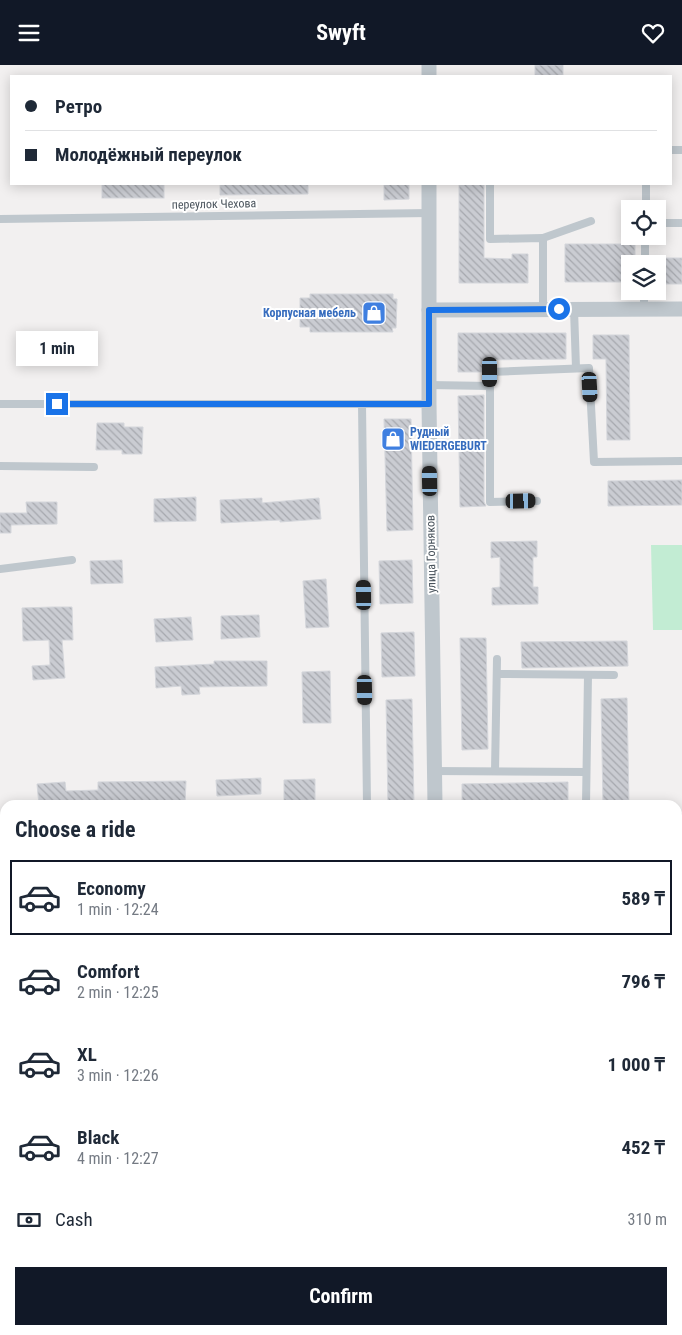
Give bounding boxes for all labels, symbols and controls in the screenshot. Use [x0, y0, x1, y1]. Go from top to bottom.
icon: menu [15, 19, 43, 47]
icon: heart [639, 19, 667, 47]
text: Swyft [316, 20, 366, 45]
text: Ретро [55, 95, 102, 118]
text: Молодёжный переулок [55, 143, 242, 166]
street label: переулок Чехова [172, 196, 257, 212]
map controls [621, 200, 666, 300]
button: locate [621, 200, 666, 245]
button: layers [621, 255, 666, 300]
route start [548, 298, 570, 320]
shop icon: Корпусная мебель [361, 300, 387, 326]
place label: Корпусная мебель [263, 306, 356, 320]
callout: 1 min [16, 331, 98, 367]
text: 1 min [39, 339, 75, 358]
car [482, 357, 497, 387]
car [581, 372, 598, 402]
route end [46, 393, 68, 415]
place label: Рудный WIEDERGEBURT [410, 425, 487, 453]
shop icon: Рудный WIEDERGEBURT [380, 426, 406, 452]
car [422, 466, 437, 496]
car [505, 493, 536, 509]
street label: улица Горняков [423, 515, 439, 593]
car [356, 580, 371, 610]
car [357, 675, 372, 705]
text: Choose a ride [15, 817, 136, 842]
icon: car [17, 875, 62, 920]
text: Economy [77, 877, 146, 900]
text: 589 ₸ [621, 887, 665, 910]
text: 1 min · 12:24 [77, 900, 159, 919]
icon: car [17, 958, 62, 1003]
text: Comfort [77, 960, 140, 983]
text: 796 ₸ [621, 970, 665, 993]
text: 2 min · 12:25 [77, 983, 159, 1002]
icon: car [17, 1041, 62, 1086]
text: XL [77, 1043, 97, 1066]
text: 1 000 ₸ [607, 1053, 665, 1076]
text: 3 min · 12:26 [77, 1066, 159, 1085]
icon: car [17, 1124, 62, 1169]
text: Black [77, 1126, 119, 1149]
text: 452 ₸ [621, 1136, 665, 1159]
text: 4 min · 12:27 [77, 1149, 159, 1168]
icon: cash [15, 1206, 43, 1234]
text: Cash [55, 1208, 93, 1231]
text: 310 m [628, 1210, 667, 1229]
button: Confirm [15, 1267, 667, 1325]

